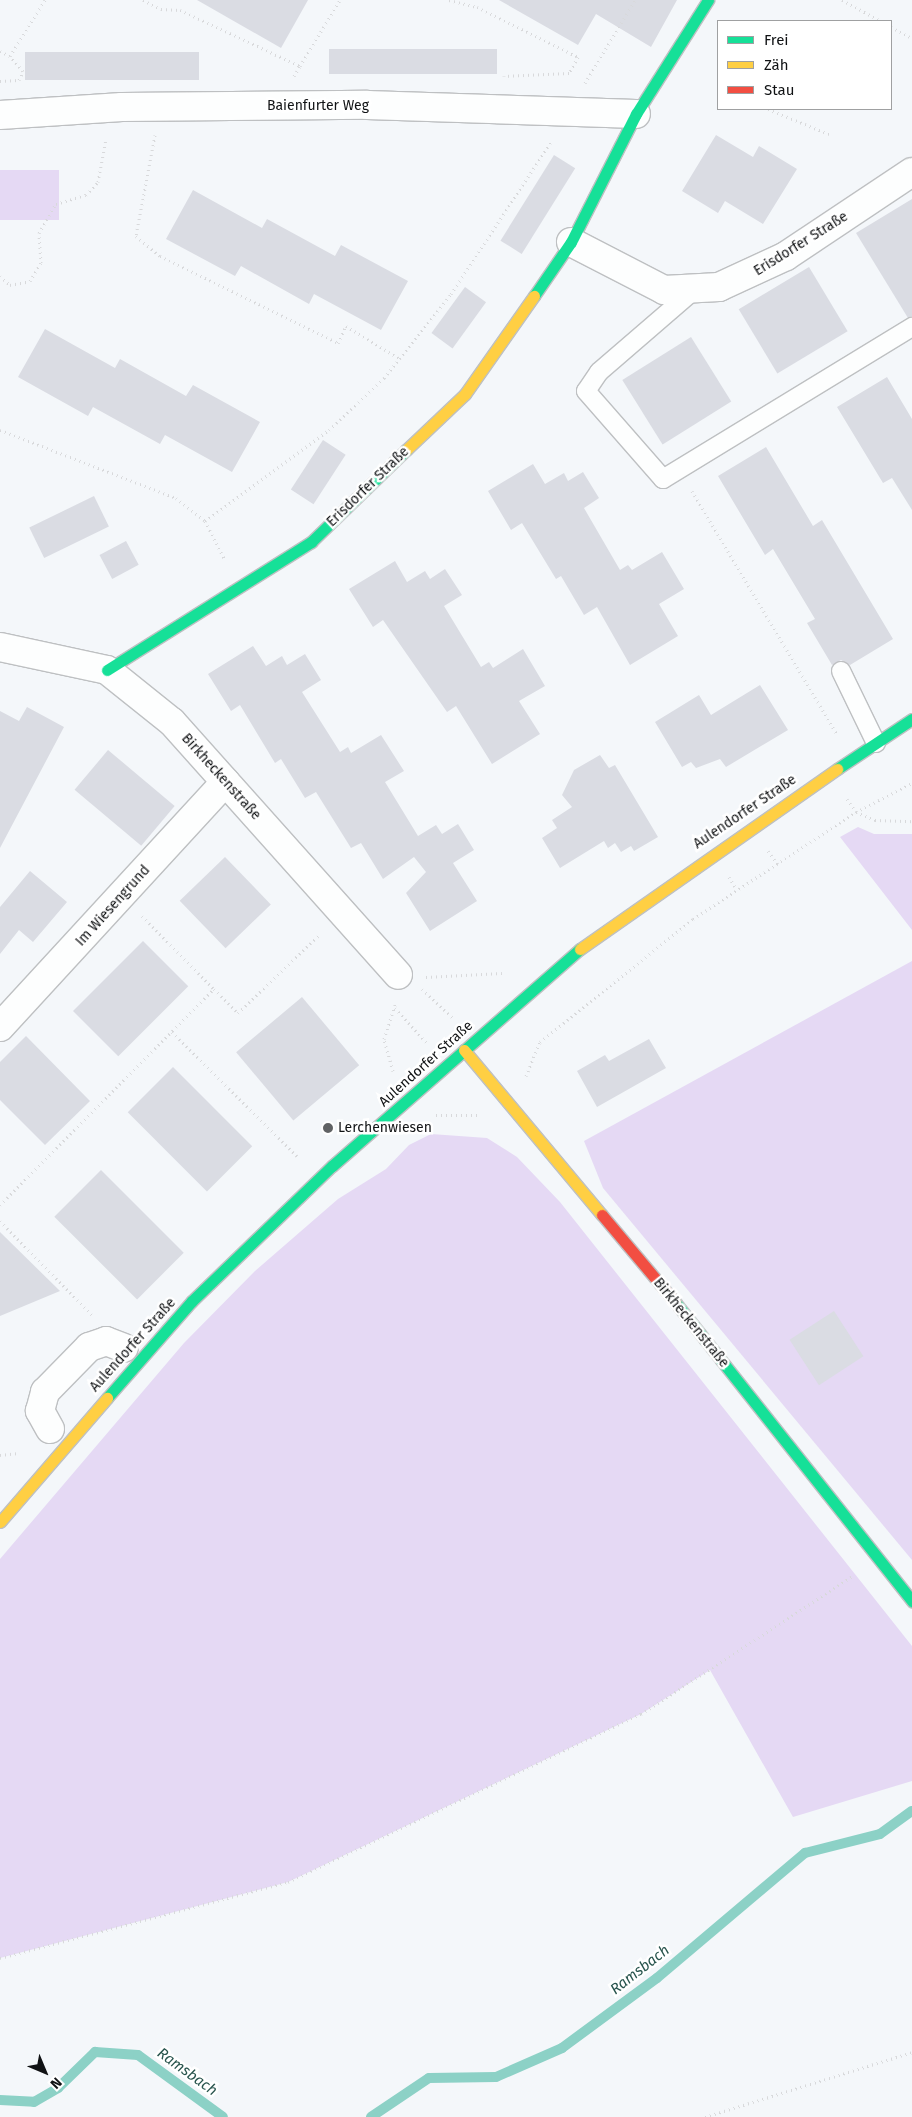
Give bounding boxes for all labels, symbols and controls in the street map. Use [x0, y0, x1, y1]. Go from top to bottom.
legend [717, 20, 892, 110]
text: Frei [764, 31, 789, 49]
text: Zäh [764, 56, 789, 74]
text: Stau [764, 81, 794, 99]
street label: Baienfurter Weg [267, 98, 369, 114]
street label: Erisdorfer Straße [751, 208, 851, 280]
street label: Erisdorfer Straße [323, 444, 413, 530]
street label: Birkheckenstraße [178, 730, 264, 824]
street label: Aulendorfer Straße [690, 771, 800, 853]
street label: Im Wiesengrund [72, 862, 154, 950]
street label: Aulendorfer Straße [376, 1017, 476, 1111]
place label: Lerchenwiesen [338, 1120, 432, 1136]
marker: Lerchenwiesen [322, 1122, 334, 1134]
street label: Birkheckenstraße [650, 1275, 732, 1371]
street label: Aulendorfer Straße [86, 1295, 180, 1395]
water label: Ramsbach [607, 1941, 673, 1999]
water label: Ramsbach [153, 2044, 221, 2100]
north arrow [20, 2047, 70, 2097]
text: N [47, 2074, 65, 2092]

